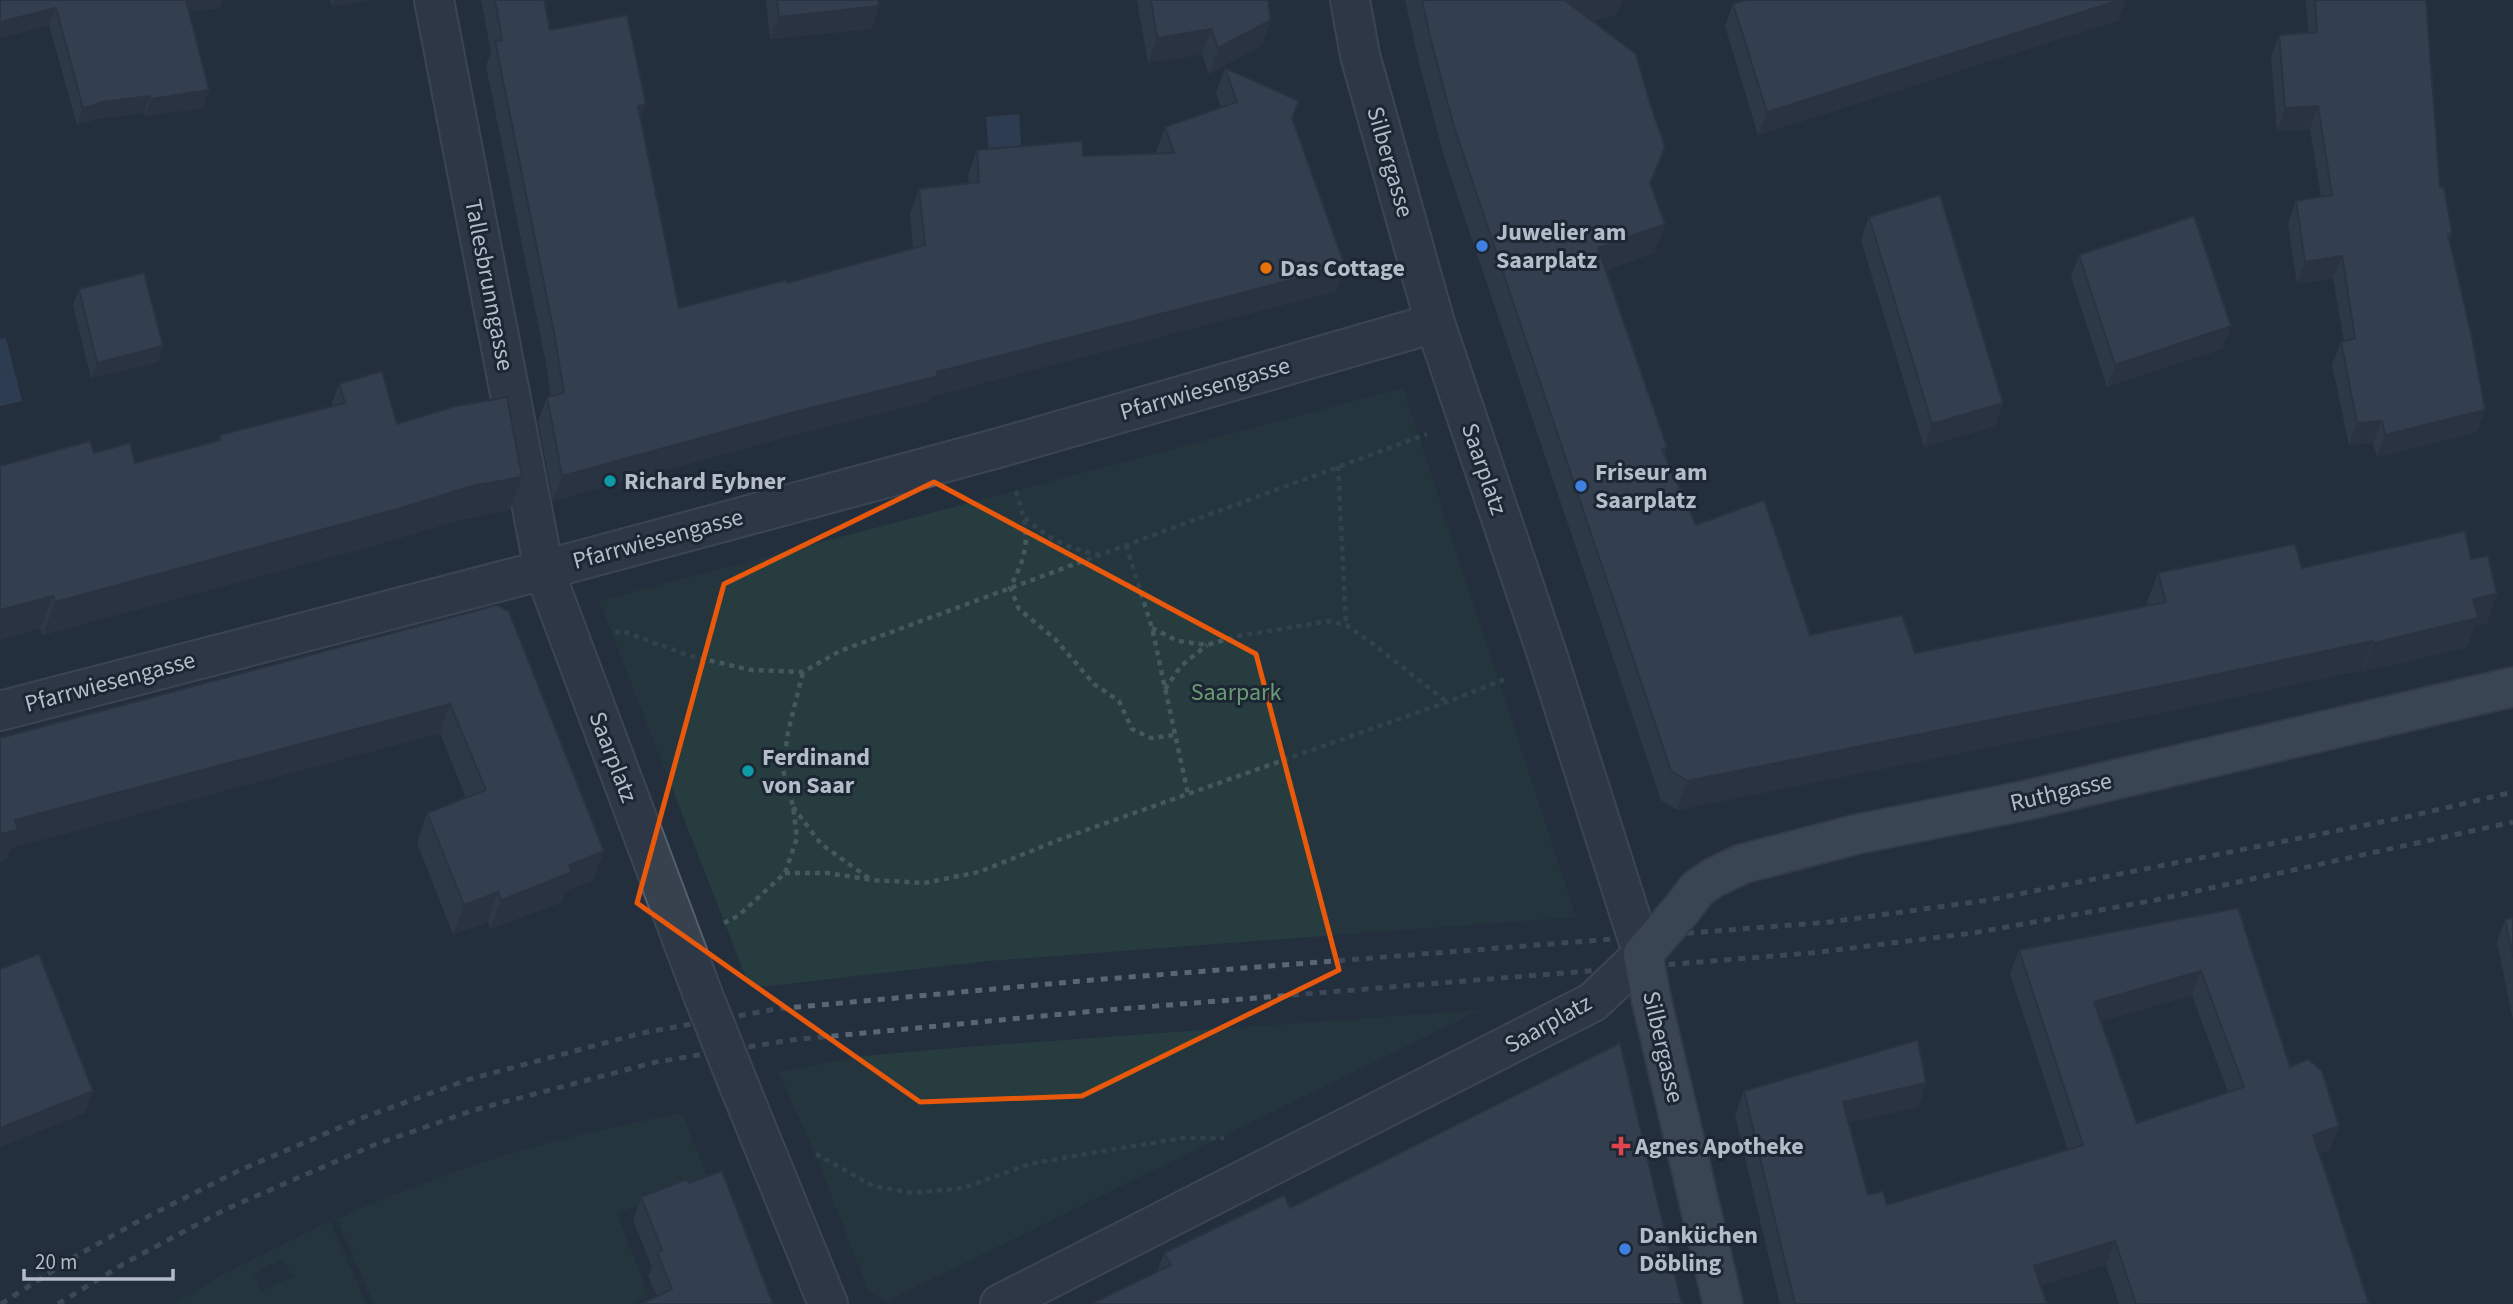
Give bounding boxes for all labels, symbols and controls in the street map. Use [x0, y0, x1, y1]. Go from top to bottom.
street label: Silbergasse [1357, 102, 1423, 222]
street label: Tallesbrunngasse [455, 196, 523, 374]
place label: Juwelier am Saarplatz [1496, 215, 1626, 278]
marker: Juwelier am Saarplatz [1474, 238, 1490, 254]
place label: Das Cottage [1280, 251, 1405, 286]
marker: Das Cottage [1258, 260, 1274, 276]
street label: Pfarrwiesengasse [1116, 348, 1294, 430]
street label: Saarplatz [1452, 418, 1516, 520]
place label: Friseur am Saarplatz [1595, 455, 1708, 518]
place label: Richard Eybner [624, 464, 786, 499]
marker: Richard Eybner [602, 473, 618, 489]
marker: Friseur am Saarplatz [1573, 478, 1589, 494]
street label: Pfarrwiesengasse [569, 499, 747, 579]
street label: Pfarrwiesengasse [21, 642, 199, 722]
park label: Saarpark [1191, 675, 1281, 710]
street label: Saarplatz [580, 706, 646, 808]
place label: Ferdinand von Saar [762, 740, 870, 803]
marker: Ferdinand von Saar [740, 763, 756, 779]
street label: Ruthgasse [2007, 763, 2115, 821]
street label: Saarplatz [1498, 986, 1598, 1062]
street label: Silbergasse [1633, 988, 1693, 1106]
place label: Agnes Apotheke [1634, 1129, 1804, 1164]
marker: Agnes Apotheke [1613, 1138, 1629, 1154]
place label: Danküchen Döbling [1639, 1218, 1758, 1281]
scale bar [24, 1238, 173, 1282]
marker: Danküchen Döbling [1617, 1241, 1633, 1257]
text: 20 m [35, 1247, 77, 1277]

